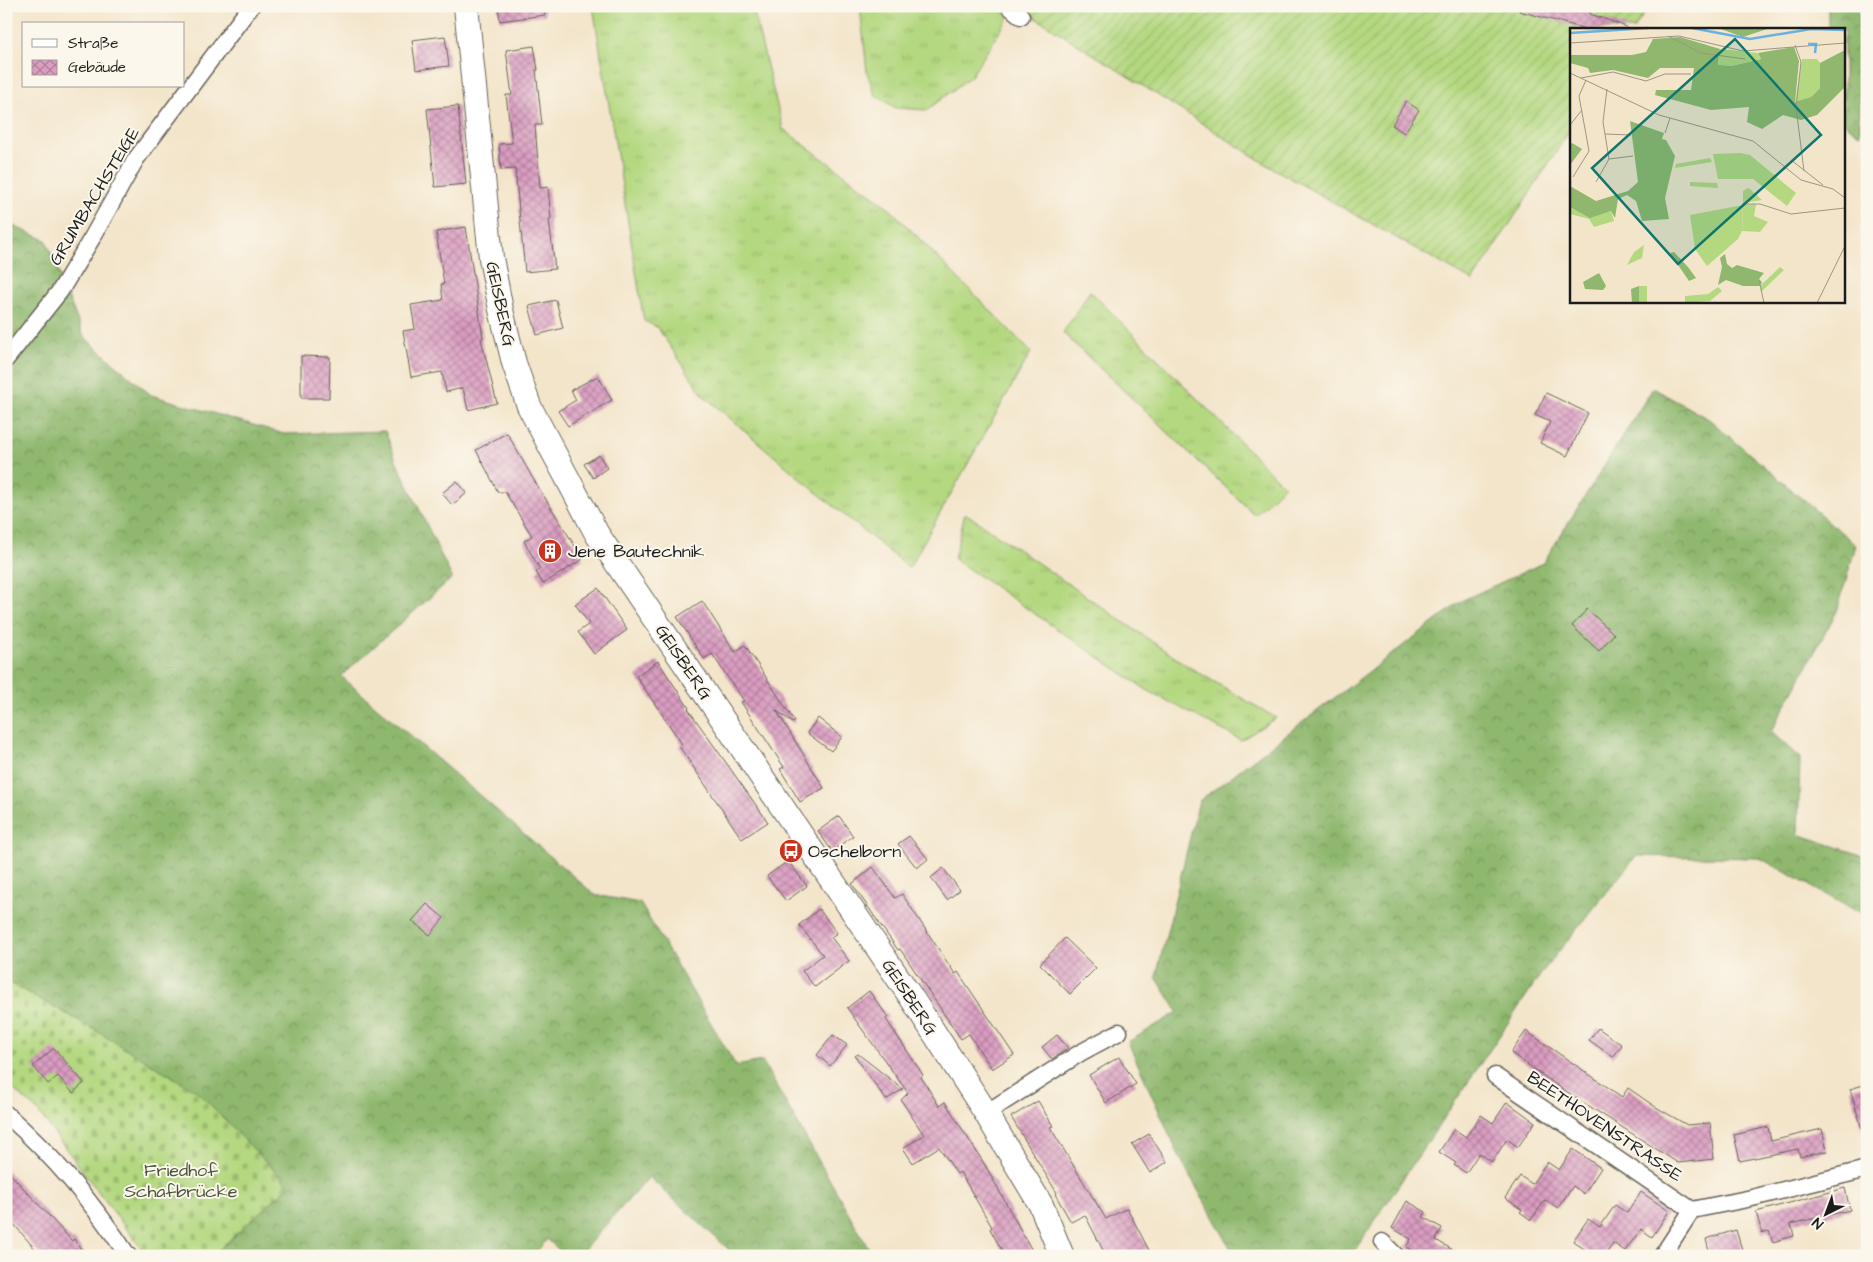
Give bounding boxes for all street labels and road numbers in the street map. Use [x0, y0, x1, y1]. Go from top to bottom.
street label: GRUMBACHSTEIGE [43, 122, 146, 270]
street label: GEISBERG [479, 259, 522, 349]
street label: GEISBERG [649, 620, 718, 705]
street label: GEISBERG [876, 954, 944, 1041]
street label: BEETHOVENSTRASSE [1522, 1065, 1688, 1188]

